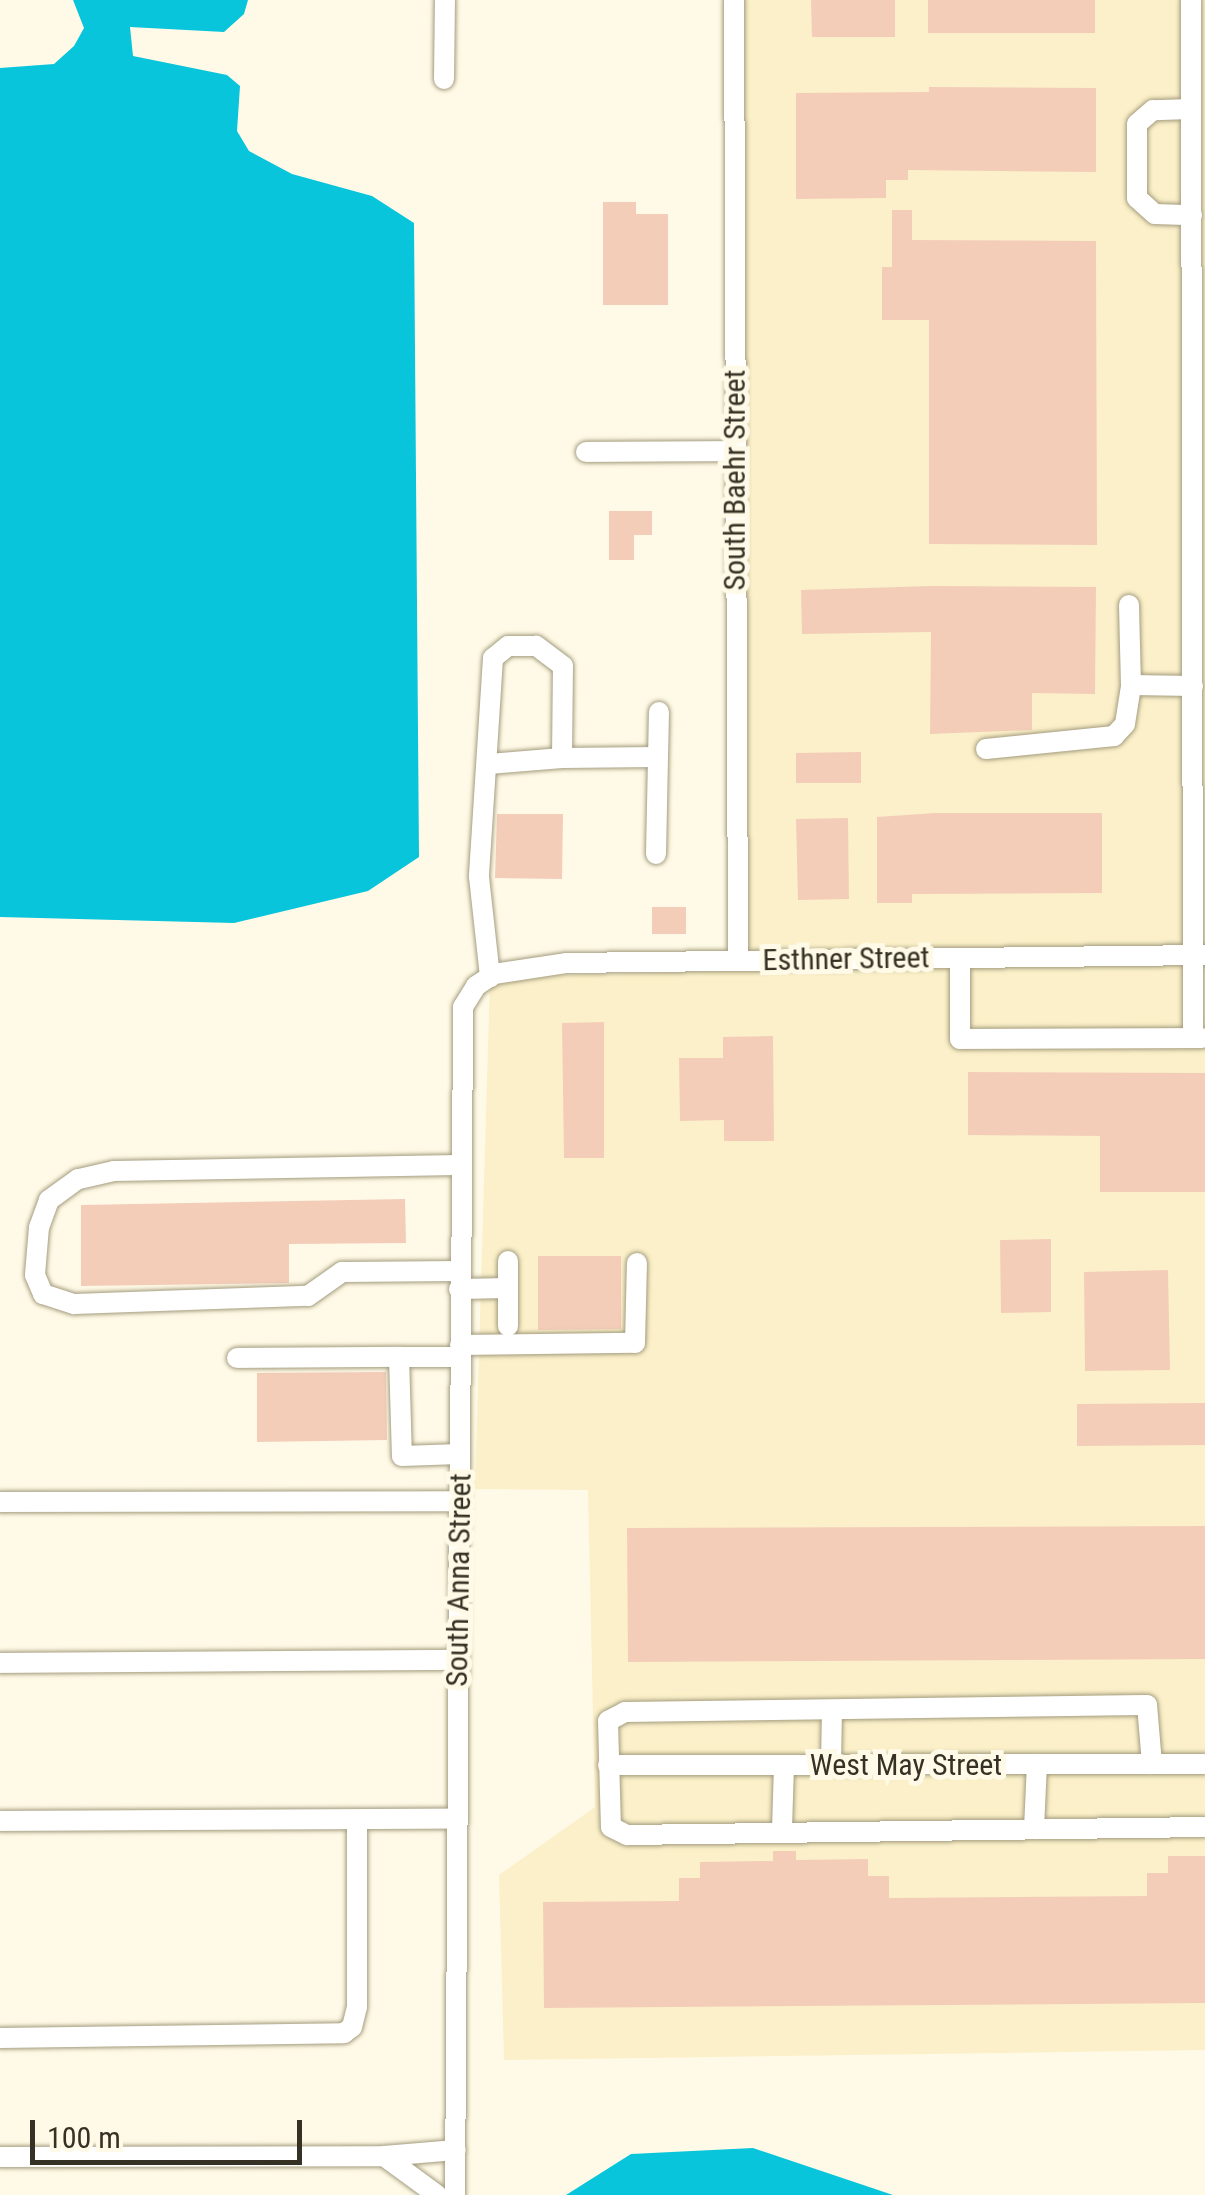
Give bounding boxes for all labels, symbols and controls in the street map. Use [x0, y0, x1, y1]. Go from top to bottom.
street label: South Baehr Street [717, 370, 753, 590]
street label: Esthner Street [762, 940, 930, 978]
street label: South Anna Street [439, 1473, 479, 1687]
street label: West May Street [810, 1747, 1002, 1783]
scale bar [35, 2100, 308, 2162]
text: 100 m [47, 2120, 121, 2155]

